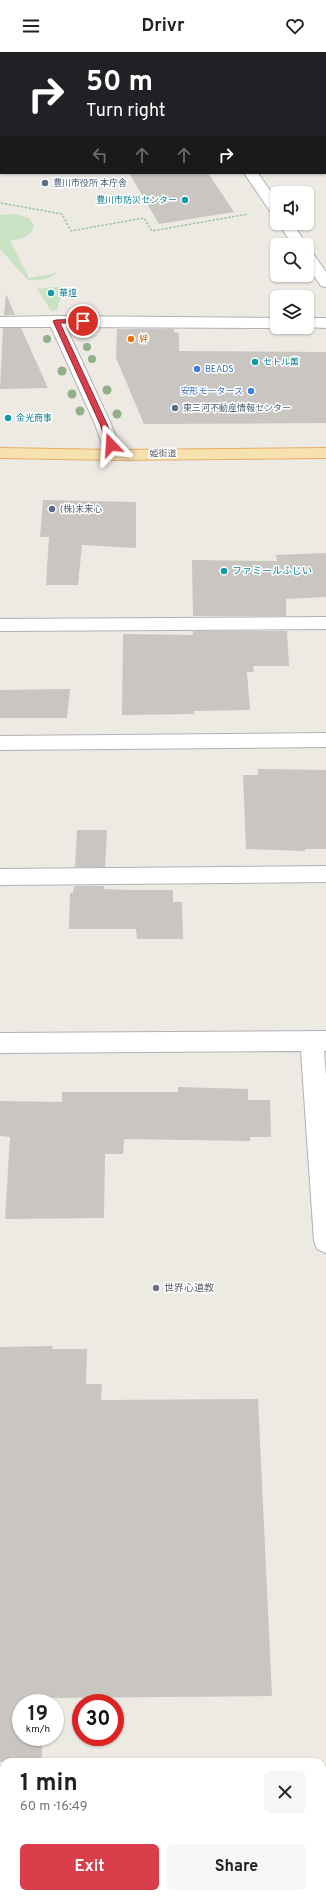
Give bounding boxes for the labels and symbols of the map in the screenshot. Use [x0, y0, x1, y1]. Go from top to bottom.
marker: 豊川市役所 本庁舎 [40, 178, 50, 188]
place label: 豊川市役所 本庁舎 [53, 178, 127, 189]
place label: 豊川市防災センター [96, 195, 177, 206]
marker: 豊川市防災センター [180, 195, 190, 205]
marker: 華煌 [46, 288, 56, 298]
place label: 華煌 [59, 288, 77, 299]
pin [66, 304, 100, 338]
marker: 絆 [126, 334, 136, 344]
place label: 絆 [139, 334, 148, 345]
marker: セトル薫 [250, 357, 260, 367]
place label: セトル薫 [263, 357, 299, 368]
marker: BEADS [192, 364, 202, 374]
place label: BEADS [205, 364, 234, 375]
place label: 安形モータース [180, 386, 243, 397]
marker: 安形モータース [246, 386, 256, 396]
marker: 東三河不動産情報センター [170, 403, 180, 413]
place label: 東三河不動産情報センター [183, 403, 291, 414]
marker: 金光商事 [3, 413, 13, 423]
place label: 金光商事 [16, 413, 52, 424]
position arrow [90, 424, 132, 466]
street label: 姫街道 [149, 448, 177, 460]
marker: (株)未来心 [47, 504, 57, 514]
place label: (株)未来心 [60, 504, 102, 515]
place label: ファミールふじい [232, 565, 312, 578]
marker: ファミールふじい [219, 566, 229, 576]
place label: 世界心道教 [164, 1282, 214, 1295]
marker: 世界心道教 [151, 1283, 161, 1293]
speed limit sign: 30 [72, 1694, 124, 1746]

